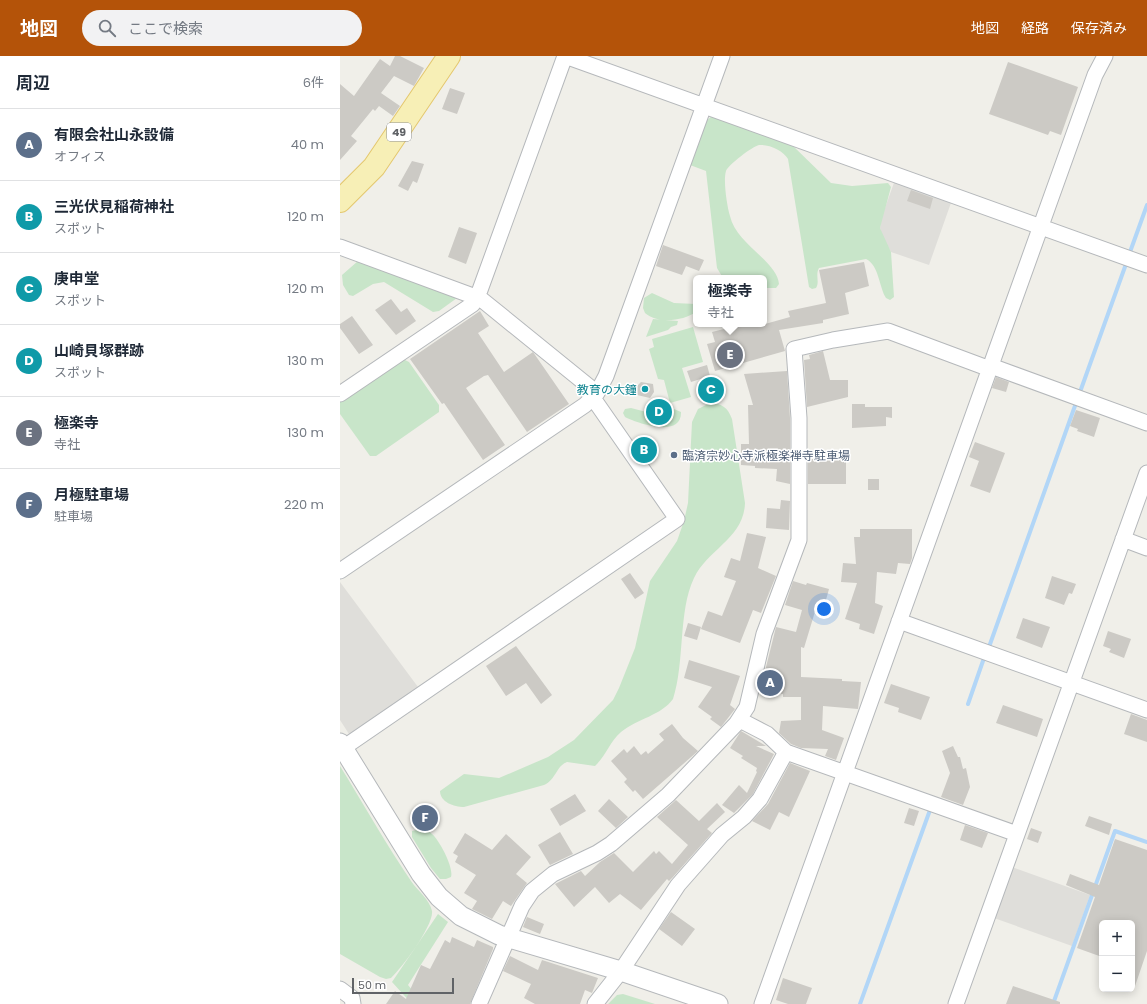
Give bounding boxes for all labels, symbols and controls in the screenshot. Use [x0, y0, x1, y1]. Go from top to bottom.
search box [82, 10, 362, 46]
text: 地図 [20, 15, 58, 42]
icon: search [96, 17, 118, 39]
text: ここで検索 [128, 18, 203, 39]
text: 地図 [971, 18, 999, 38]
text: 経路 [1021, 18, 1049, 38]
text: 保存済み [1071, 18, 1127, 38]
text: 周辺 [16, 71, 50, 95]
text: 6件 [303, 73, 324, 92]
road number: 49 [387, 123, 411, 141]
text: 有限会社山永設備 [54, 124, 174, 145]
text: A [24, 135, 34, 154]
text: 40 m [291, 135, 324, 154]
text: オフィス [54, 147, 106, 166]
text: 三光伏見稲荷神社 [54, 196, 174, 217]
text: B [25, 207, 33, 226]
text: 120 m [287, 207, 324, 226]
text: スポット [54, 219, 106, 238]
text: 庚申堂 [54, 268, 99, 289]
popup [693, 275, 767, 327]
text: C [24, 279, 34, 298]
text: 120 m [287, 279, 324, 298]
text: 極楽寺 [707, 280, 753, 301]
text: スポット [54, 291, 106, 310]
text: 寺社 [707, 303, 734, 322]
text: 山崎貝塚群跡 [54, 340, 144, 361]
pin: E [717, 340, 743, 370]
text: D [24, 351, 34, 370]
text: 130 m [287, 351, 324, 370]
text: スポット [54, 363, 106, 382]
pin: C [698, 375, 724, 405]
place label: 教育の大鐘 [577, 381, 637, 398]
marker: 教育の大鐘 [640, 384, 650, 394]
pin: D [646, 397, 672, 427]
text: 極楽寺 [54, 412, 99, 433]
text: E [25, 423, 33, 442]
text: 130 m [287, 423, 324, 442]
text: 寺社 [54, 435, 80, 454]
pin: B [631, 435, 657, 465]
place label: 臨済宗妙心寺派極楽禅寺駐車場 [682, 447, 850, 464]
marker: 臨済宗妙心寺派極楽禅寺駐車場 [669, 450, 679, 460]
text: 月極駐車場 [54, 484, 129, 505]
text: F [25, 495, 33, 514]
text: 220 m [284, 495, 324, 514]
text: 駐車場 [54, 507, 93, 526]
your location [814, 599, 834, 619]
pin: A [757, 668, 783, 698]
pin: F [412, 803, 438, 833]
map controls [1099, 920, 1135, 992]
button: + [1099, 920, 1135, 956]
button: − [1099, 956, 1135, 992]
scale bar [352, 976, 454, 995]
text: 50 m [358, 977, 386, 993]

